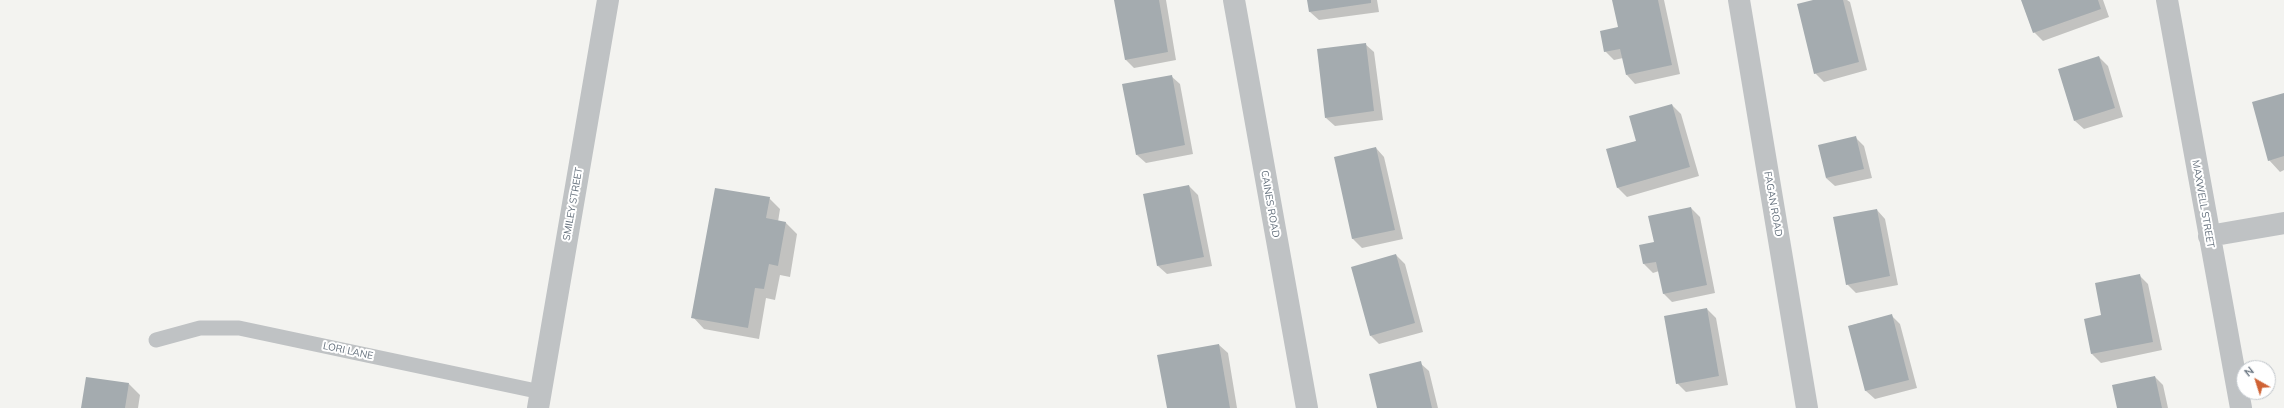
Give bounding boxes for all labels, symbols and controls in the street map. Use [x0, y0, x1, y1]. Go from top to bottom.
street label: MAXWELL STREET [2189, 159, 2217, 249]
street label: SMILEY STREET [561, 166, 585, 242]
street label: CAINES ROAD [1258, 169, 1282, 239]
street label: FAGAN ROAD [1761, 170, 1785, 238]
street label: LORI LANE [322, 340, 374, 362]
north arrow [2236, 360, 2276, 400]
text: N [2241, 363, 2257, 380]

